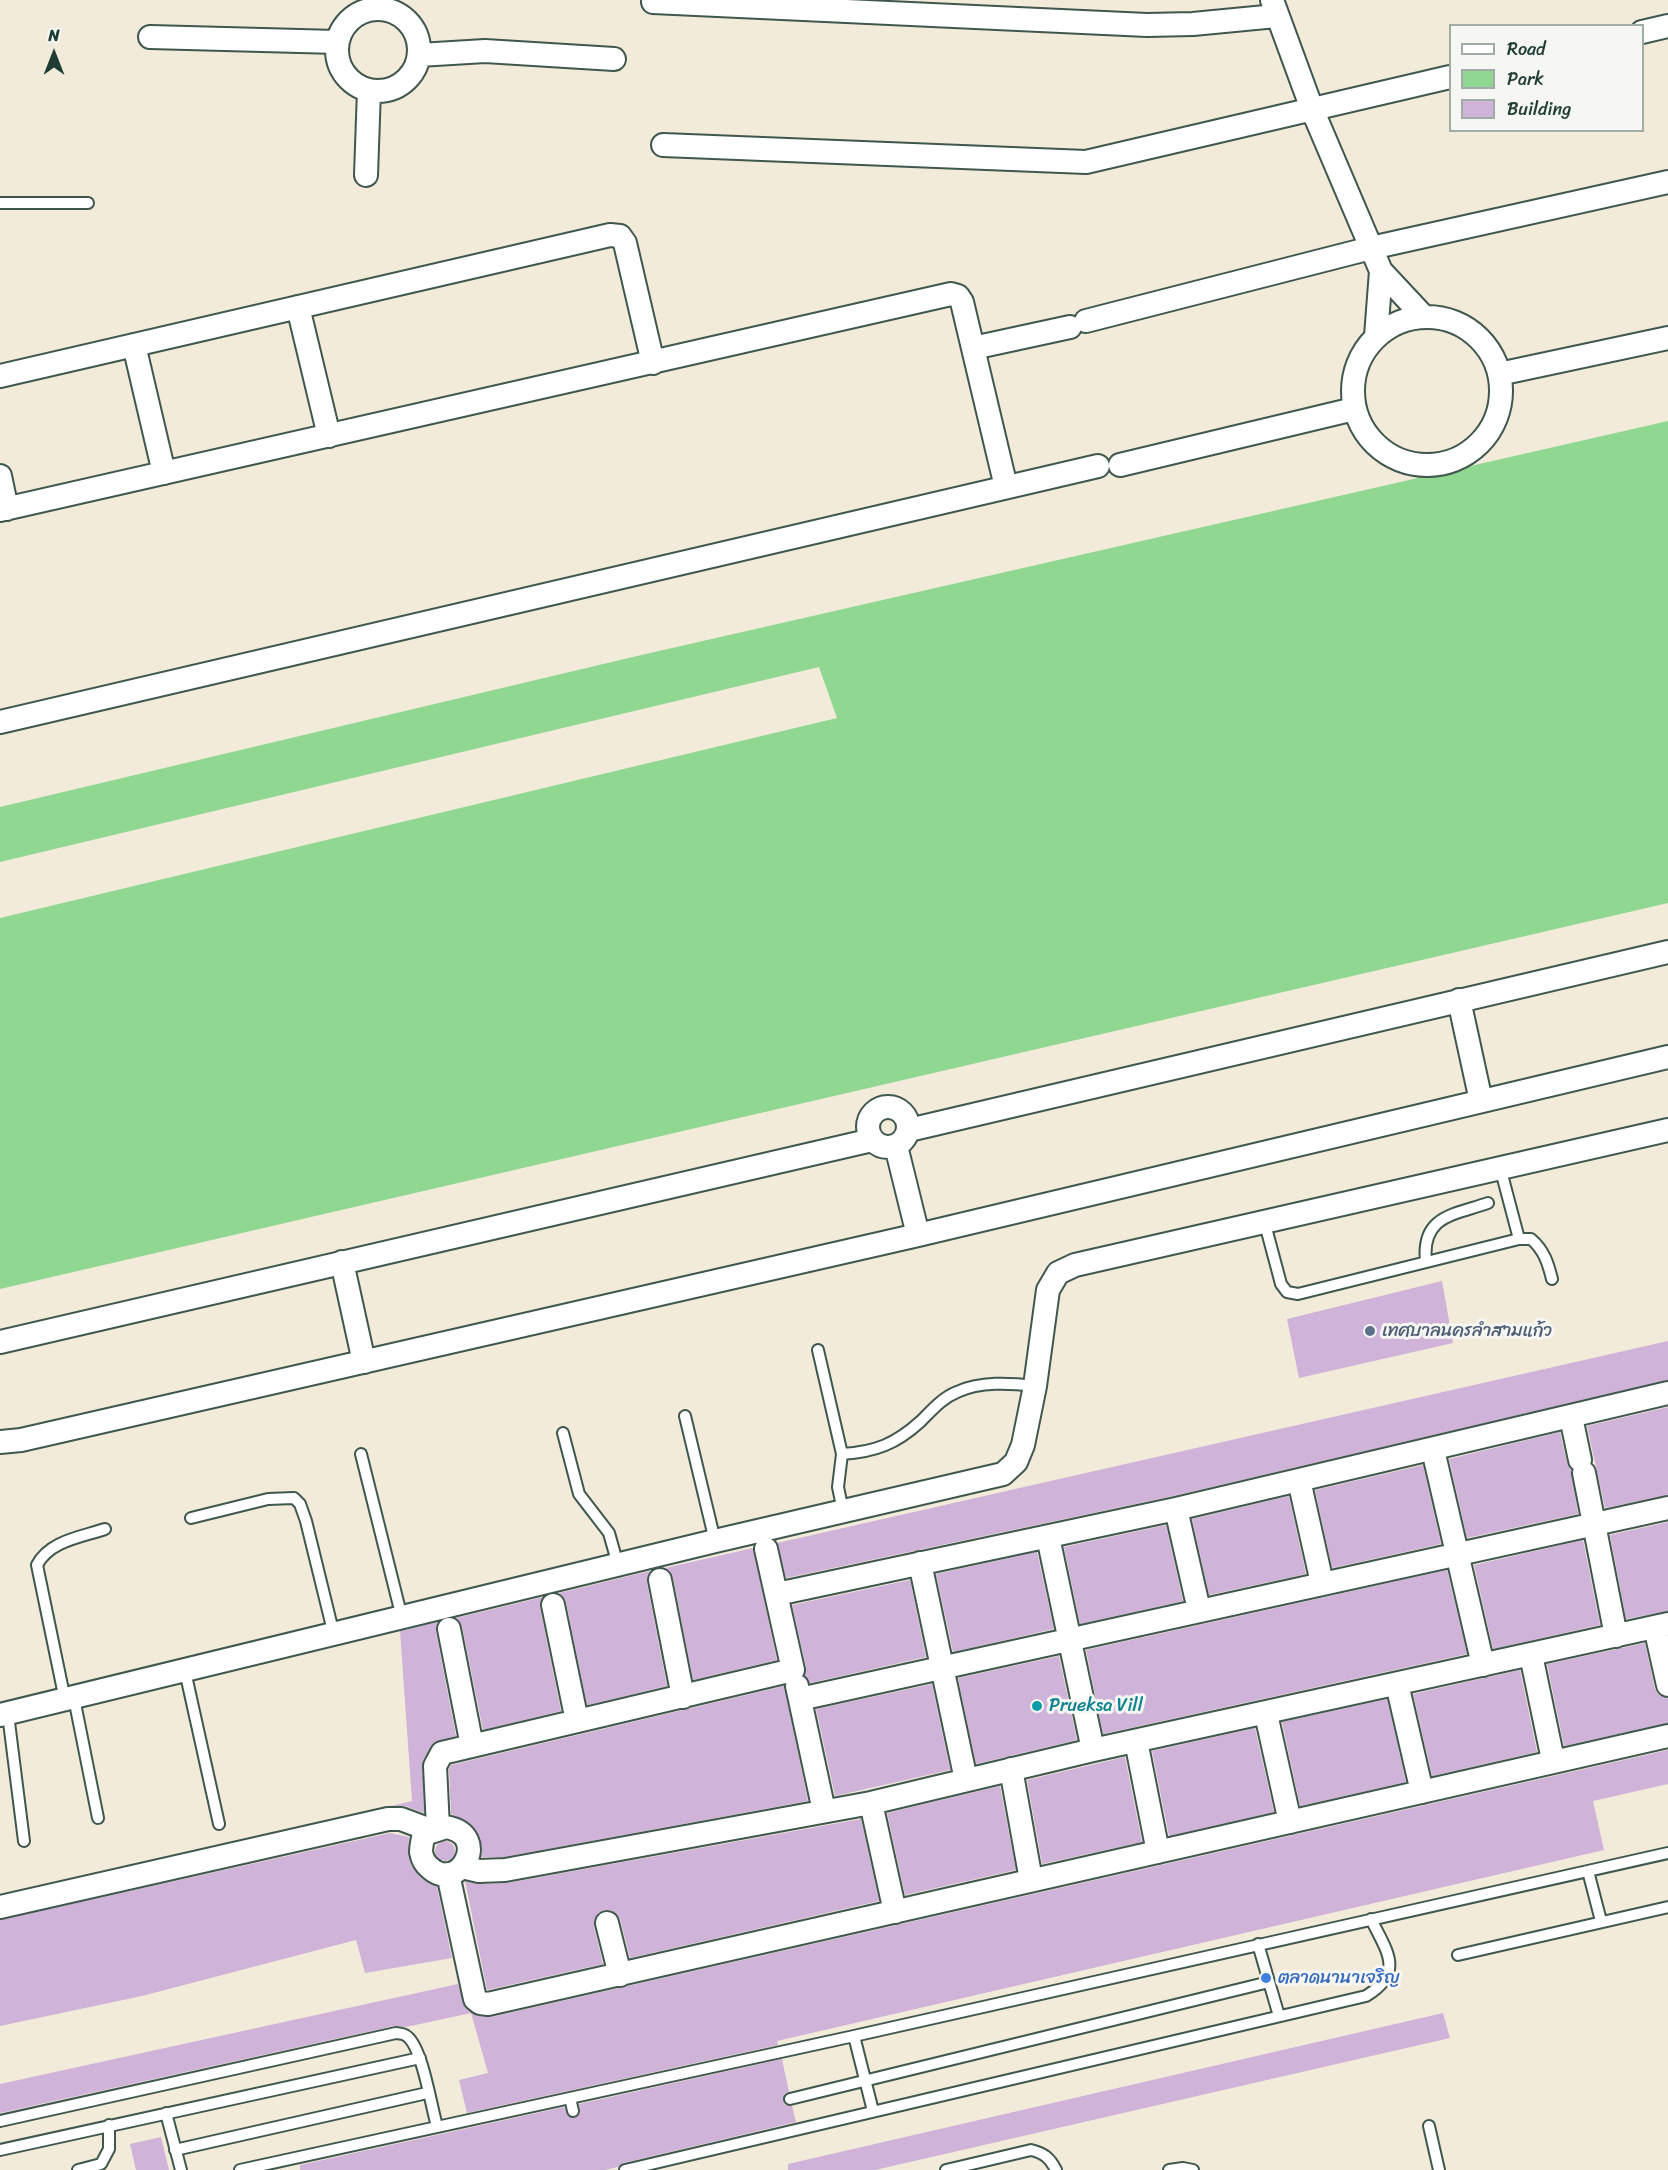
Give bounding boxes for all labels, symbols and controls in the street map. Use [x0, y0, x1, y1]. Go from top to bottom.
text: N [48, 21, 60, 50]
north arrow [24, 24, 84, 84]
legend [1449, 24, 1644, 132]
text: Road [1507, 33, 1546, 65]
text: Park [1507, 63, 1544, 95]
text: Building [1507, 93, 1571, 125]
place label: เทศบาลนครลำสามแก้ว [1382, 1320, 1552, 1342]
marker: เทศบาลนครลำสามแก้ว [1363, 1324, 1377, 1338]
place label: Prueksa Vill [1049, 1695, 1143, 1717]
marker: Prueksa Vill [1030, 1699, 1044, 1713]
place label: ตลาดนานาเจริญ [1278, 1967, 1400, 1989]
marker: ตลาดนานาเจริญ [1259, 1971, 1273, 1985]

